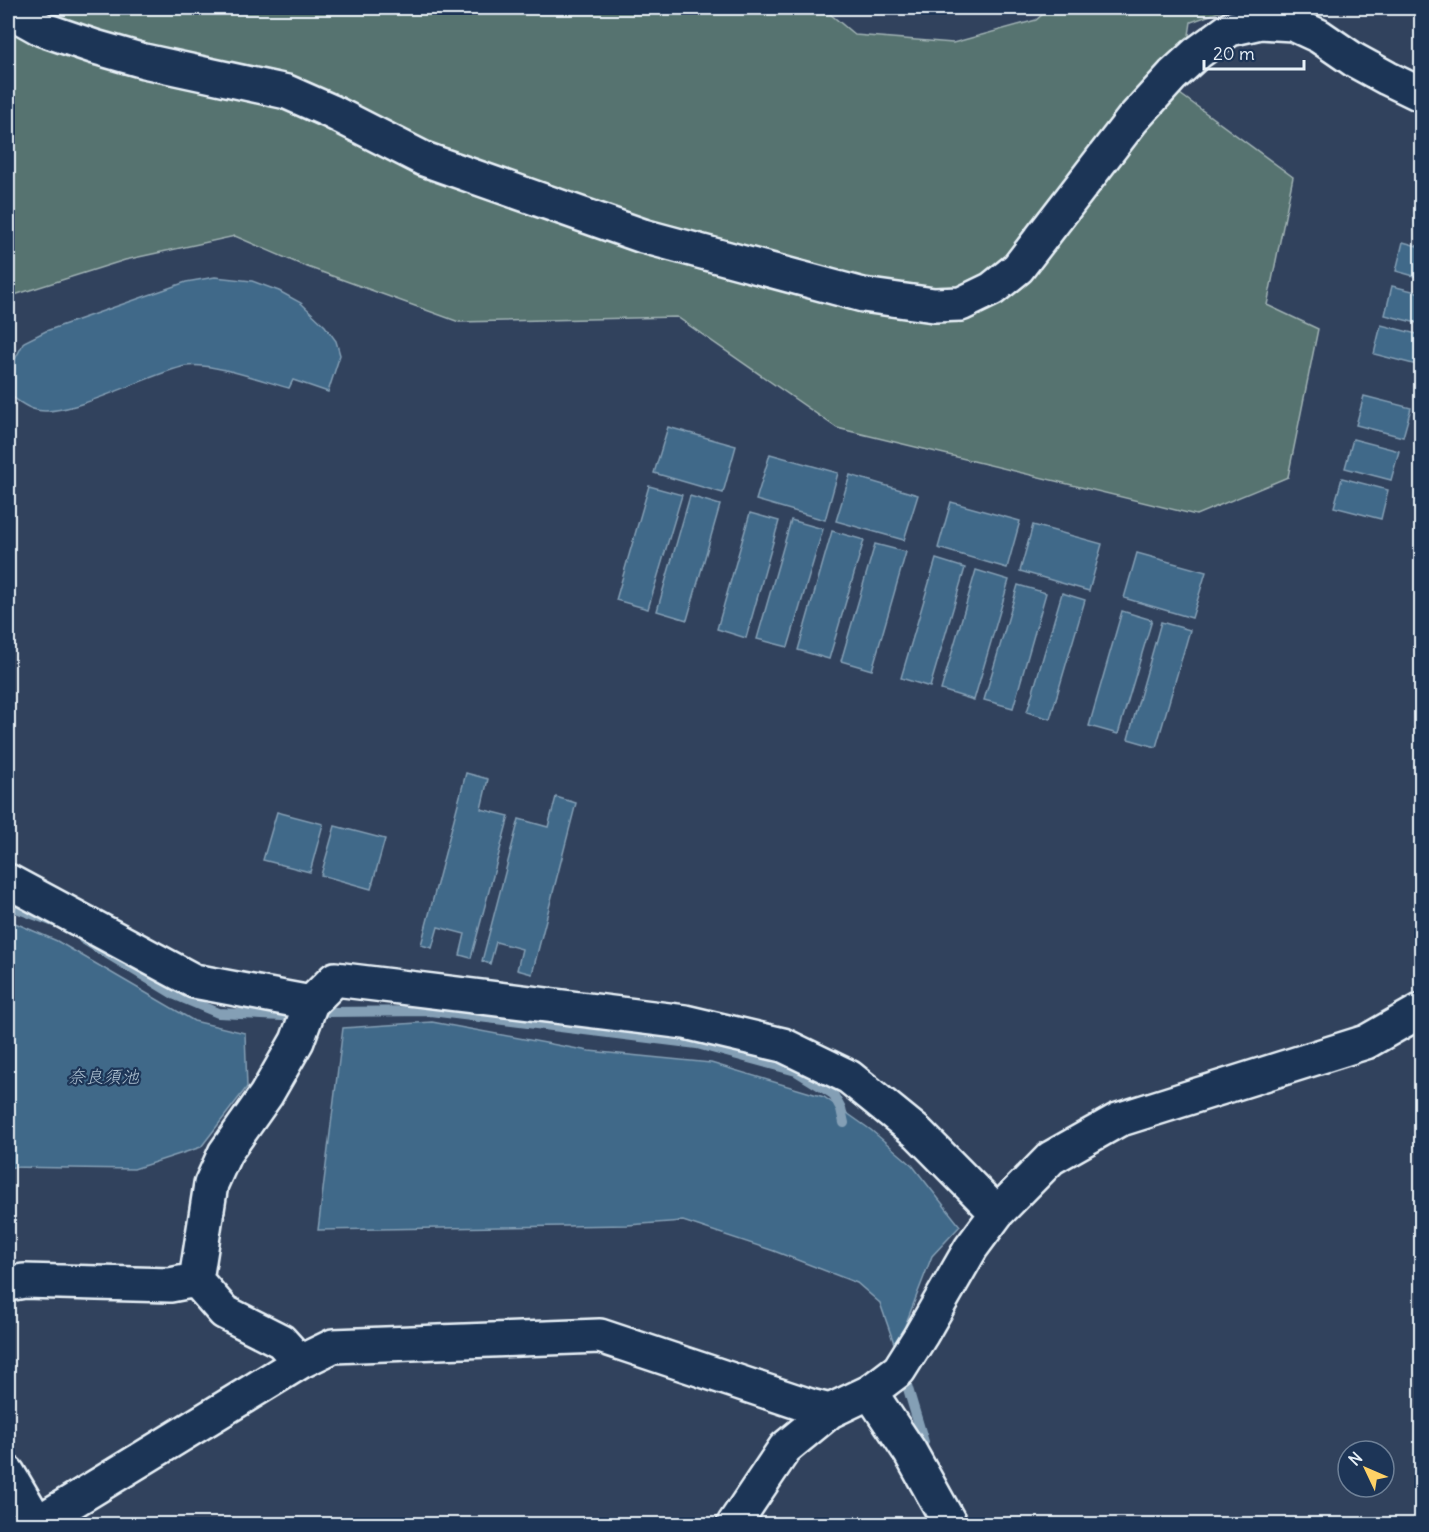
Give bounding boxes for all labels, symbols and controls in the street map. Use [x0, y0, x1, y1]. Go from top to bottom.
scale bar [1204, 33, 1304, 71]
text: 20 m [1213, 42, 1255, 65]
water label: 奈良須池 [67, 1065, 140, 1088]
north arrow [1336, 1439, 1396, 1499]
text: N [1344, 1448, 1366, 1470]

